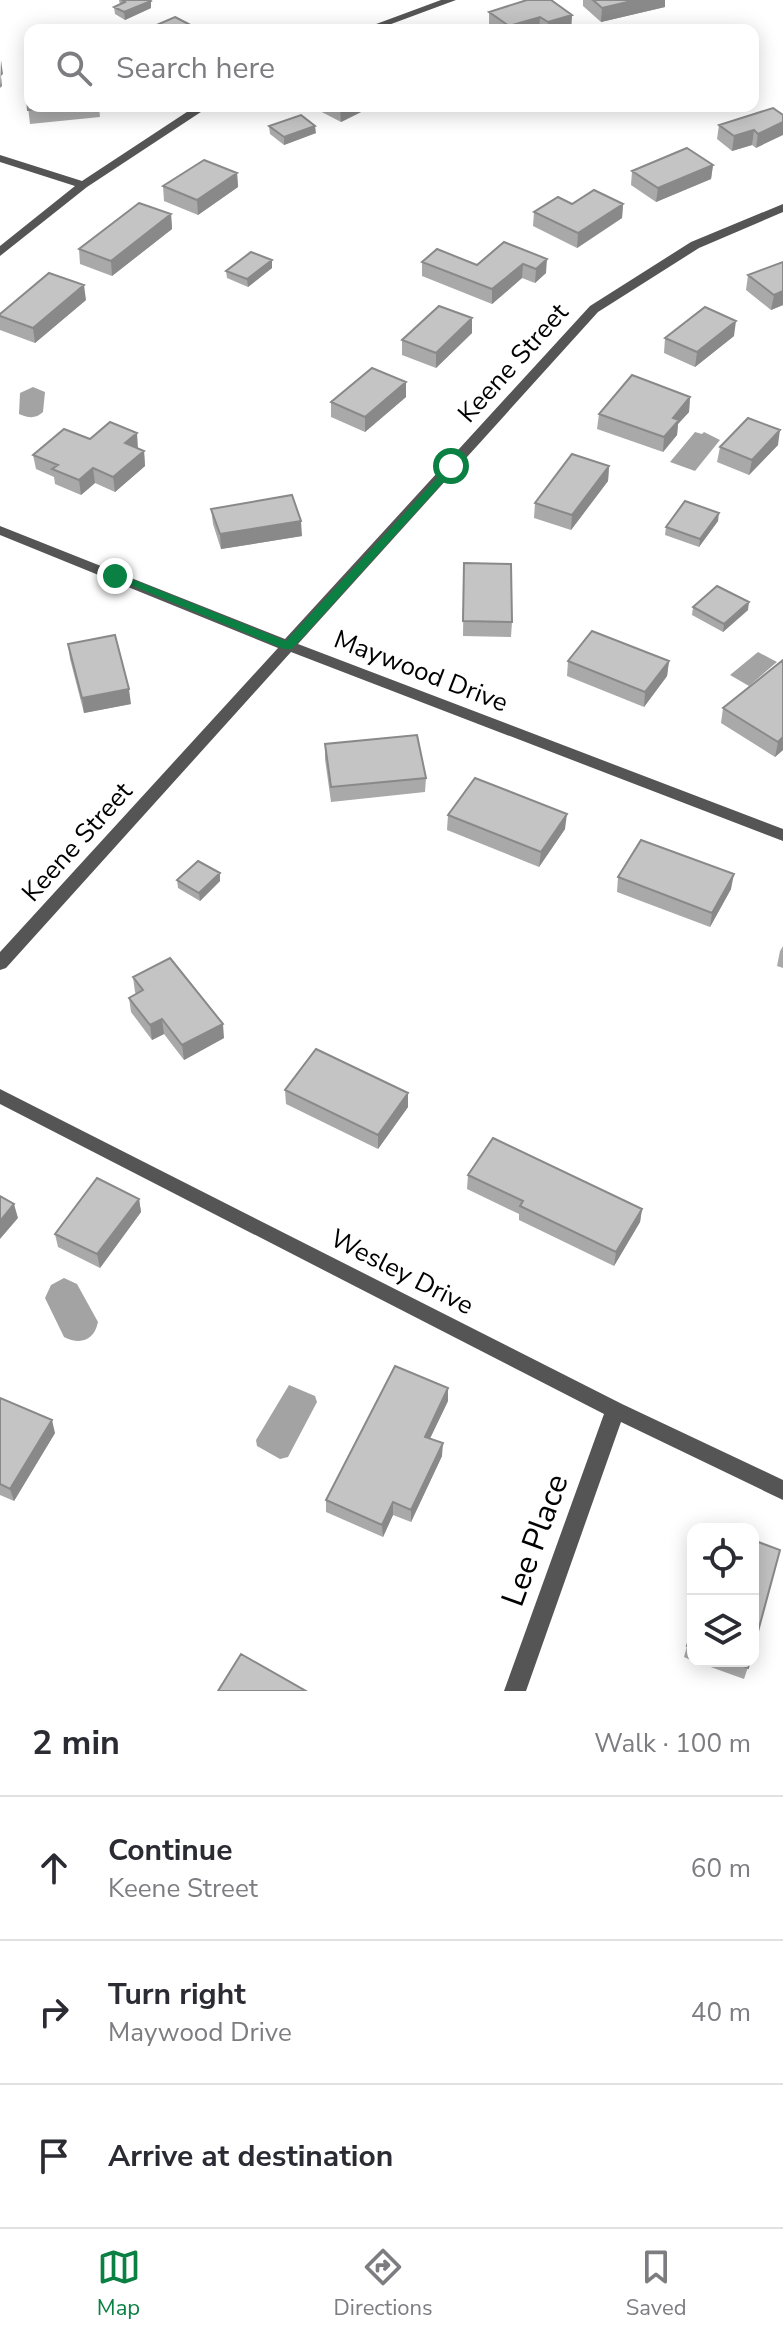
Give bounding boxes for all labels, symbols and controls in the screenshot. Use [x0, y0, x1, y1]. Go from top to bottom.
search box [24, 24, 759, 112]
icon: search [52, 46, 96, 90]
text: Search here [116, 48, 275, 89]
street label: Keene Street [450, 295, 577, 430]
route start [433, 448, 469, 484]
route end [97, 558, 133, 594]
street label: Maywood Drive [329, 622, 513, 720]
street label: Keene Street [14, 774, 141, 909]
street label: Wesley Drive [324, 1221, 480, 1323]
street label: Lee Place [491, 1468, 579, 1612]
map controls [687, 1523, 759, 1667]
button: locate [687, 1523, 759, 1595]
button: layers [687, 1595, 759, 1667]
text: 2 min [32, 1720, 120, 1766]
text: Walk · 100 m [594, 1726, 751, 1761]
text: Continue [108, 1830, 233, 1871]
icon: ahead [32, 1846, 76, 1890]
text: 60 m [691, 1851, 751, 1886]
text: Keene Street [108, 1871, 258, 1906]
text: Turn right [108, 1974, 246, 2015]
icon: right [32, 1990, 76, 2034]
text: 40 m [691, 1995, 751, 2030]
text: Maywood Drive [108, 2015, 292, 2050]
icon: arrive [32, 2134, 76, 2178]
text: Arrive at destination [108, 2136, 393, 2177]
tab: Map [97, 2245, 141, 2323]
tab: Directions [334, 2245, 433, 2323]
tab: Saved [626, 2245, 686, 2323]

